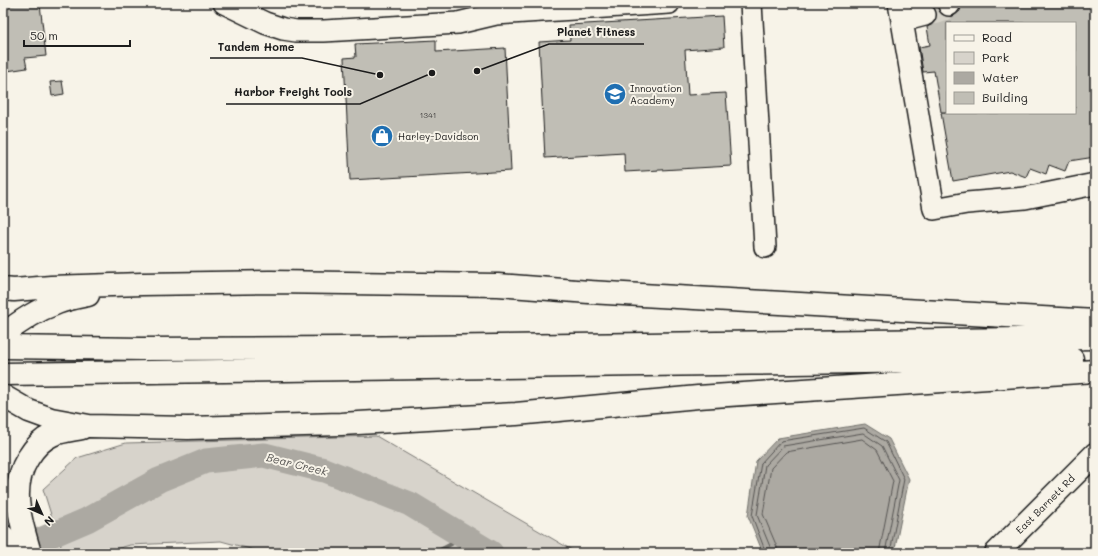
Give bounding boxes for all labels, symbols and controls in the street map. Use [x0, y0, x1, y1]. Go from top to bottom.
callout: Planet Fitness [549, 21, 644, 44]
scale bar [24, 22, 130, 48]
legend [946, 22, 1076, 114]
text: Planet Fitness [557, 24, 636, 39]
text: 50 m [30, 27, 58, 43]
text: Road [982, 29, 1012, 45]
callout: Tandem Home [210, 35, 302, 58]
text: Tandem Home [218, 39, 295, 54]
text: Park [982, 49, 1009, 65]
text: Water [982, 69, 1019, 85]
callout: Harbor Freight Tools [226, 81, 360, 104]
school or university icon: Innovation Academy [602, 81, 628, 107]
place label: Innovation Academy [630, 81, 682, 107]
text: Harbor Freight Tools [234, 84, 352, 99]
text: Building [982, 89, 1028, 105]
house number: 1341 [420, 110, 436, 120]
shop icon: Harley-Davidson [369, 123, 395, 149]
place label: Harley-Davidson [398, 129, 479, 143]
water label: Bear Creek [265, 449, 329, 479]
street label: East Barnett Rd [1012, 471, 1078, 537]
north arrow [22, 494, 62, 534]
text: N [41, 513, 58, 530]

